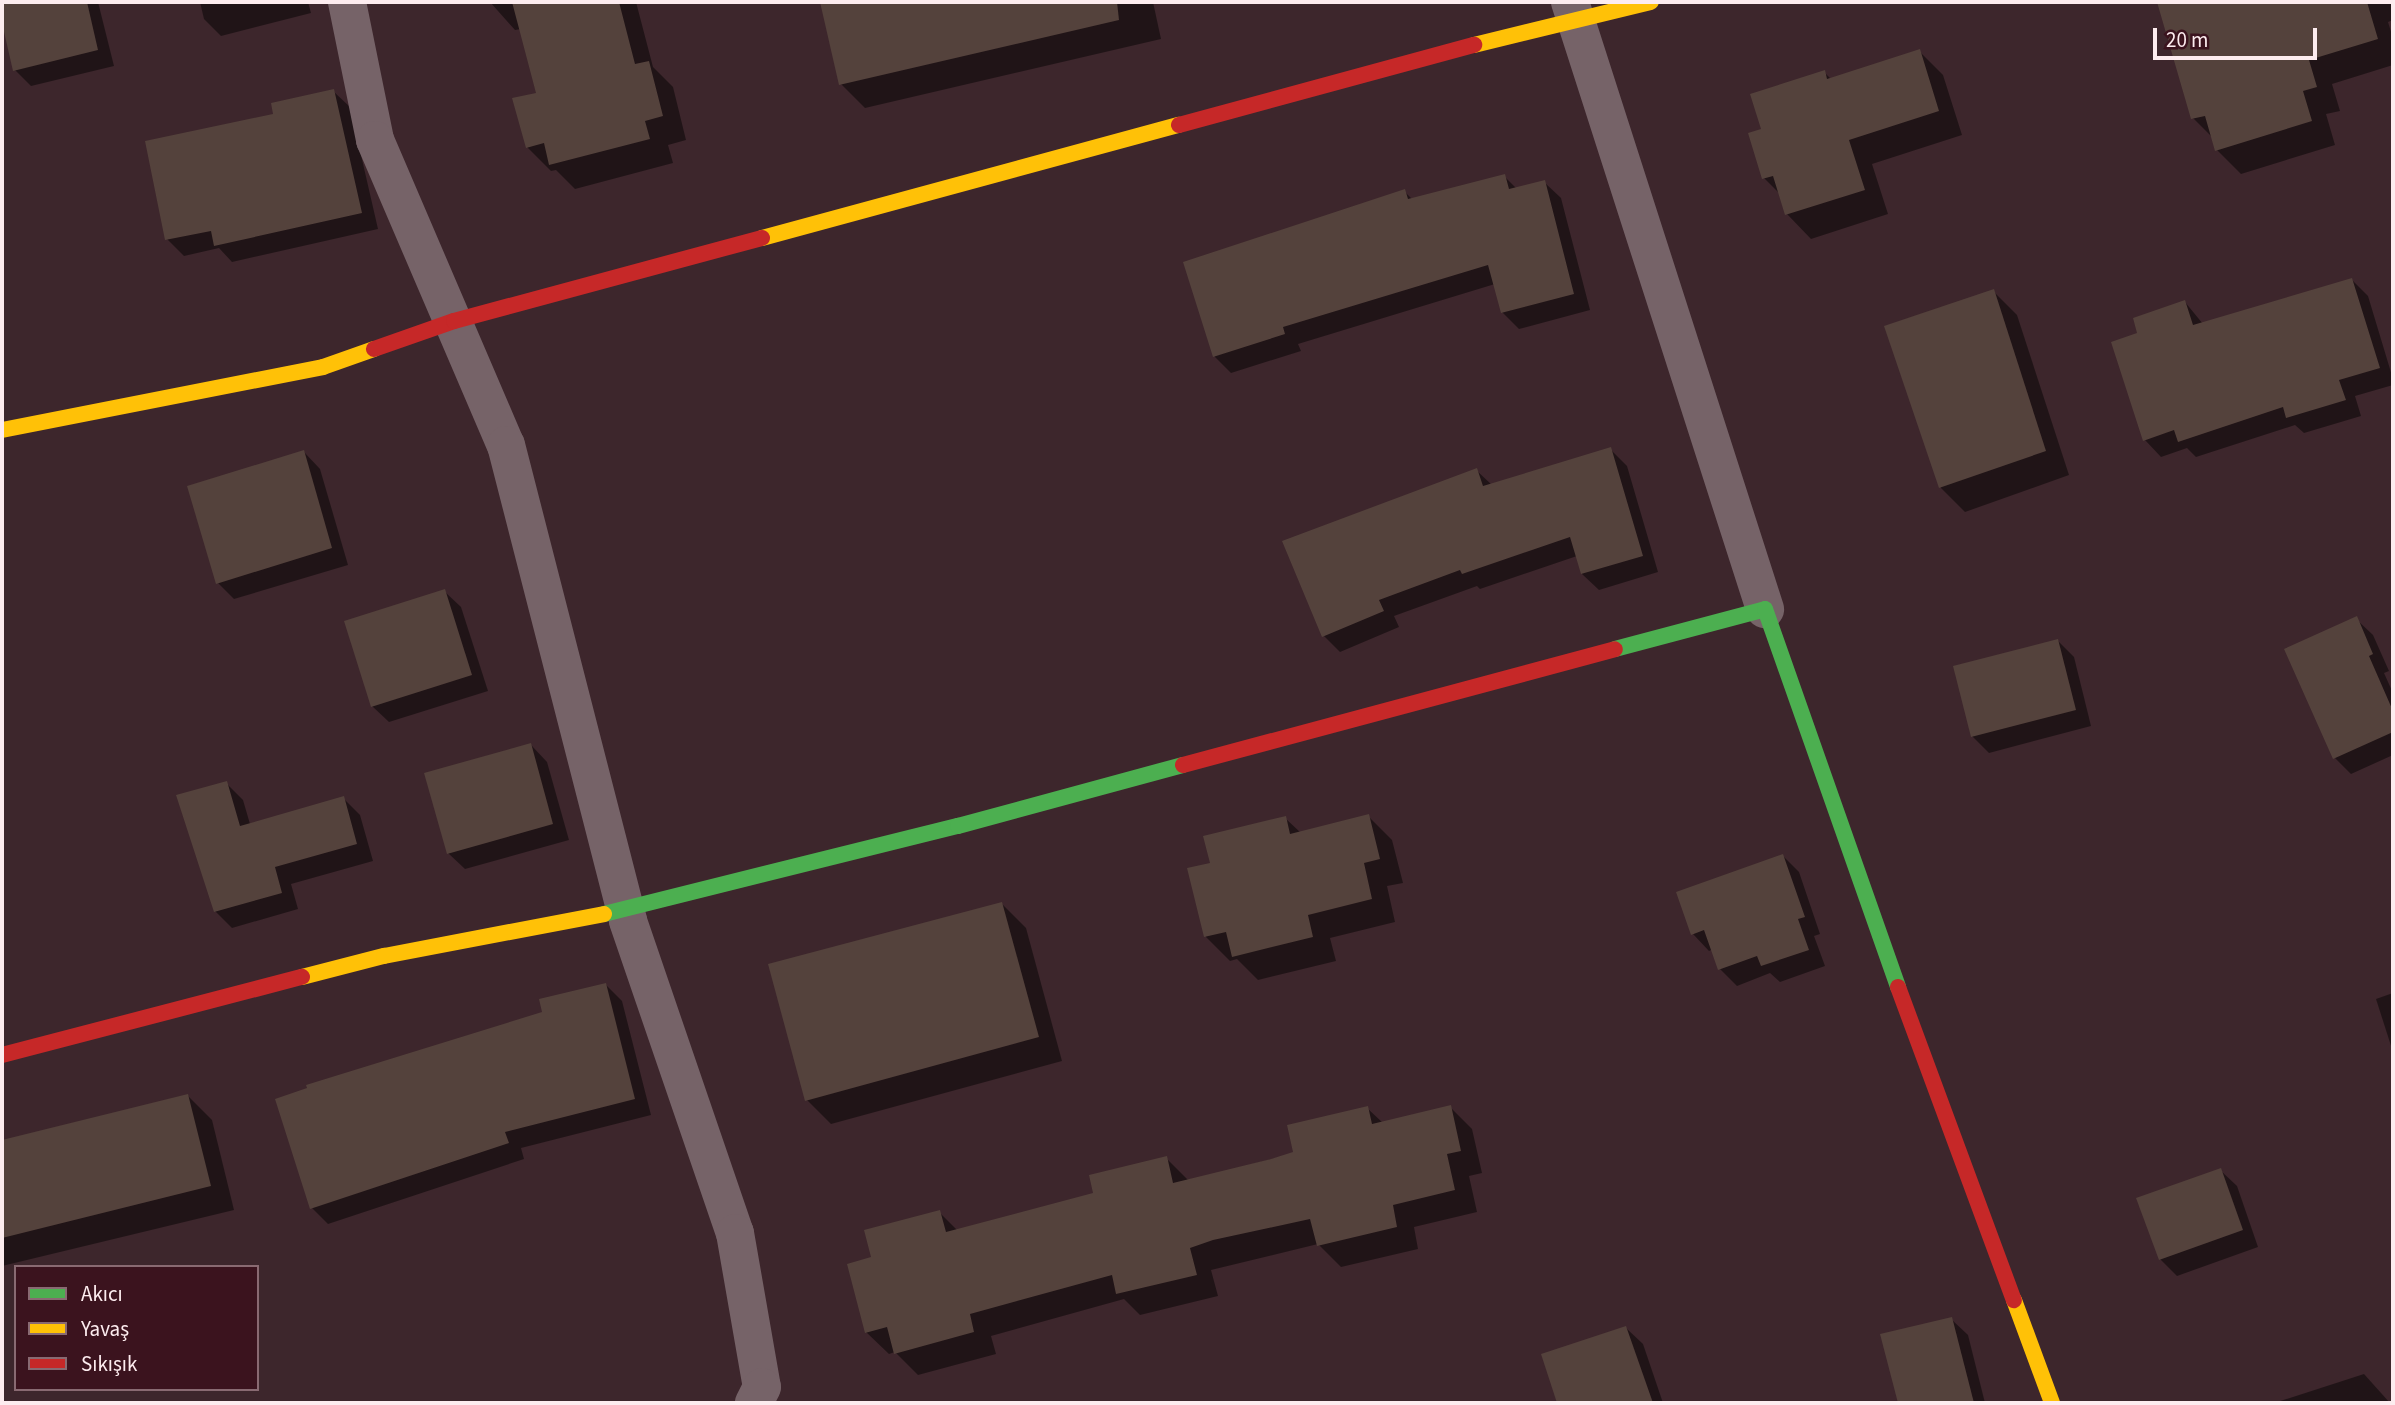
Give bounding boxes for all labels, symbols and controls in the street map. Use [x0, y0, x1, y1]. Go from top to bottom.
scale bar [2157, 14, 2322, 58]
text: 20 m [2166, 25, 2208, 55]
legend [14, 1265, 259, 1391]
text: Akıcı [81, 1279, 123, 1309]
text: Yavaş [81, 1314, 129, 1344]
text: Sıkışık [81, 1349, 137, 1379]

